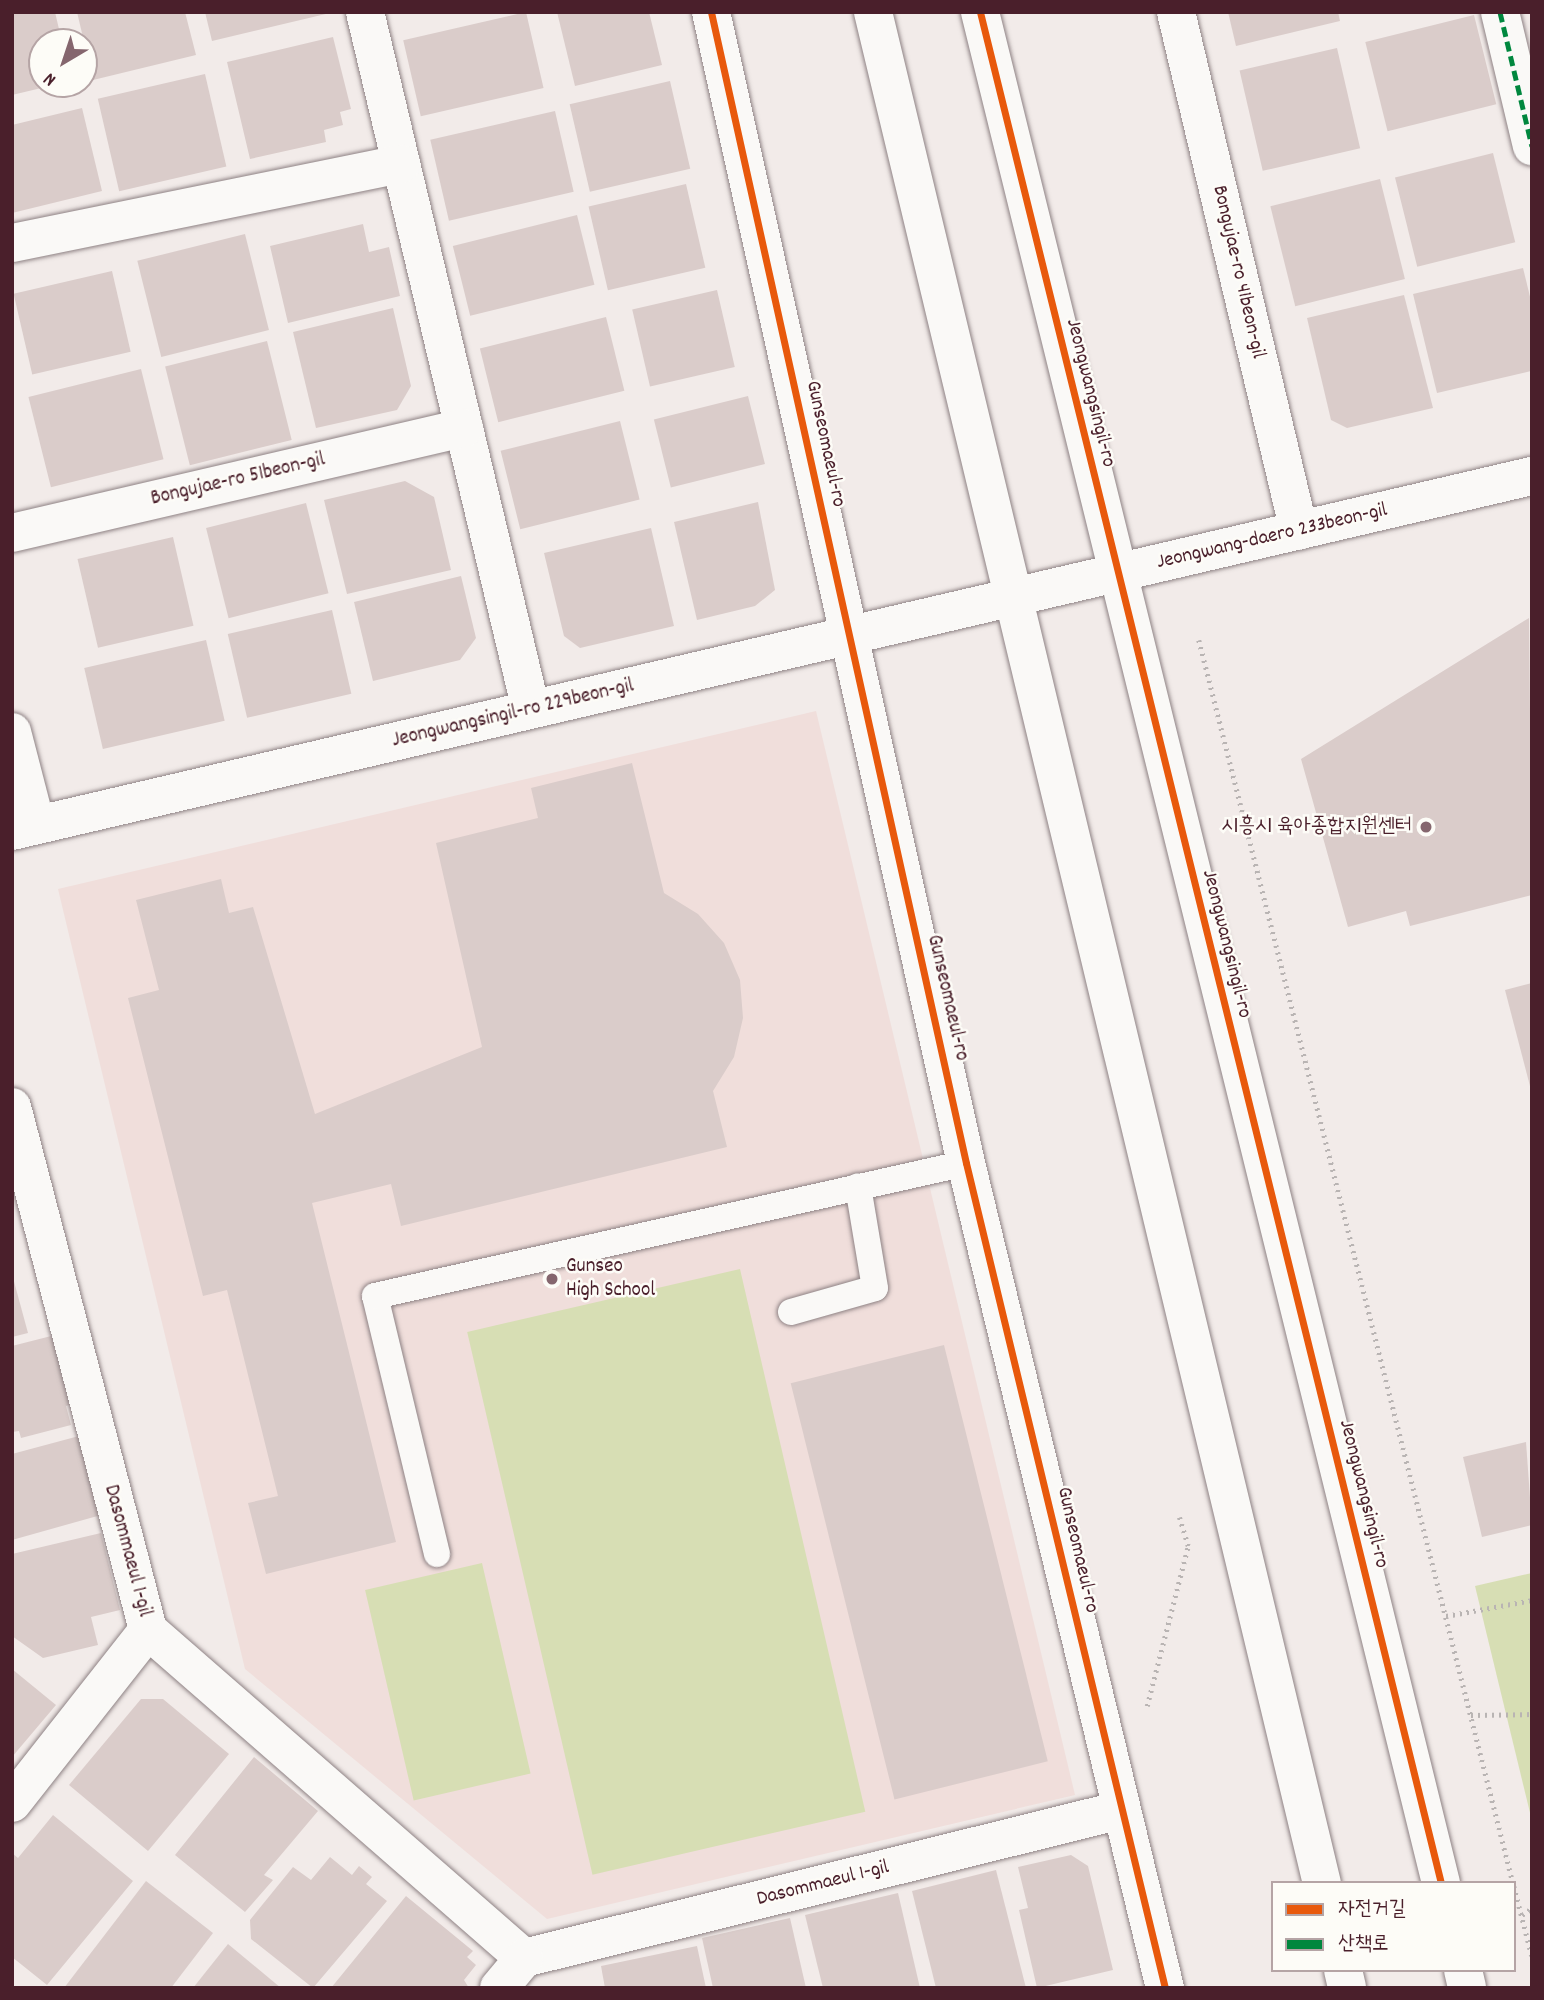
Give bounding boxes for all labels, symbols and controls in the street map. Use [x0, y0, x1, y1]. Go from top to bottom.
north arrow [28, 28, 98, 98]
text: N [39, 65, 63, 92]
street label: Bongujae-ro 41beon-gil [1206, 183, 1270, 361]
street label: Jeongwangsingil-ro [1059, 316, 1121, 470]
street label: Gunseomaeul-ro [799, 378, 851, 510]
street label: Bongujae-ro 51beon-gil [148, 448, 328, 512]
street label: Jeongwang-daero 233beon-gil [1154, 498, 1390, 576]
street label: Jeongwangsingil-ro 229beon-gil [390, 674, 636, 754]
place label: 시흥시 육아종합지원센터 [1221, 814, 1412, 840]
marker: 시흥시 육아종합지원센터 [1418, 819, 1434, 835]
street label: Jeongwangsingil-ro [1195, 867, 1257, 1021]
street label: Gunseomaeul-ro [920, 932, 974, 1064]
place label: Gunseo High School [566, 1254, 655, 1304]
marker: Gunseo High School [544, 1271, 560, 1287]
street label: Jeongwangsingil-ro [1332, 1417, 1394, 1571]
street label: Dasommaeul 1-gil [97, 1482, 157, 1620]
street label: Gunseomaeul-ro [1050, 1484, 1104, 1616]
street label: Dasommaeul 1-gil [754, 1855, 892, 1913]
legend [1271, 1881, 1516, 1972]
text: 자전거길 [1338, 1895, 1406, 1925]
text: 산책로 [1338, 1930, 1389, 1960]

